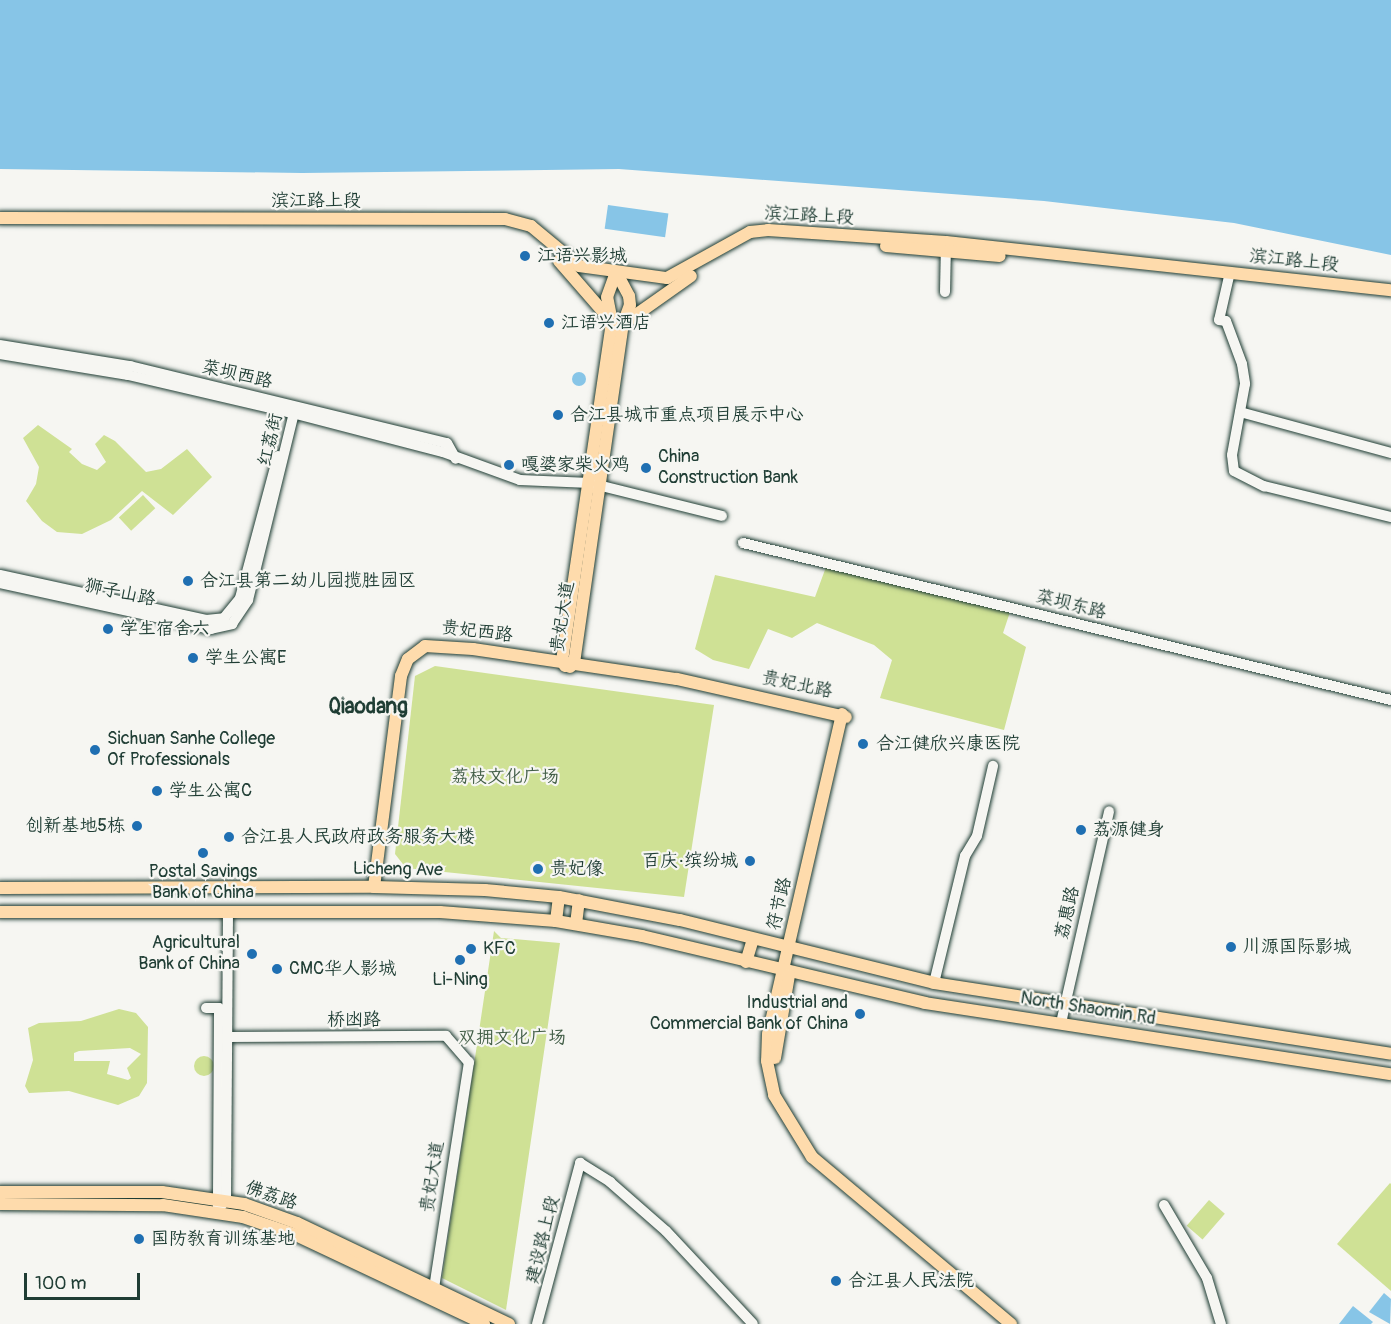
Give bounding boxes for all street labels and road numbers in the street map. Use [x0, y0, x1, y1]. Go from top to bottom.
street label: 滨江路上段 [271, 190, 361, 212]
street label: 滨江路上段 [763, 203, 855, 229]
street label: 滨江路上段 [1248, 246, 1340, 276]
street label: 菜坝西路 [199, 356, 275, 394]
street label: 红荔街 [254, 411, 288, 469]
street label: 狮子山路 [83, 575, 157, 611]
street label: 贵妃大道 [547, 580, 579, 654]
street label: 菜坝东路 [1033, 586, 1109, 624]
street label: 贵妃西路 [440, 617, 514, 647]
street label: 贵妃北路 [760, 667, 834, 703]
street label: Licheng Ave [353, 858, 443, 882]
street label: 符节路 [763, 875, 797, 933]
street label: 荔惠路 [1051, 884, 1085, 942]
street label: North Shaomin Rd [1019, 988, 1157, 1030]
street label: 桥凼路 [327, 1009, 381, 1031]
street label: 贵妃大道 [417, 1140, 449, 1214]
street label: 佛荔路 [242, 1177, 300, 1215]
street label: 建设路上段 [522, 1194, 564, 1286]

